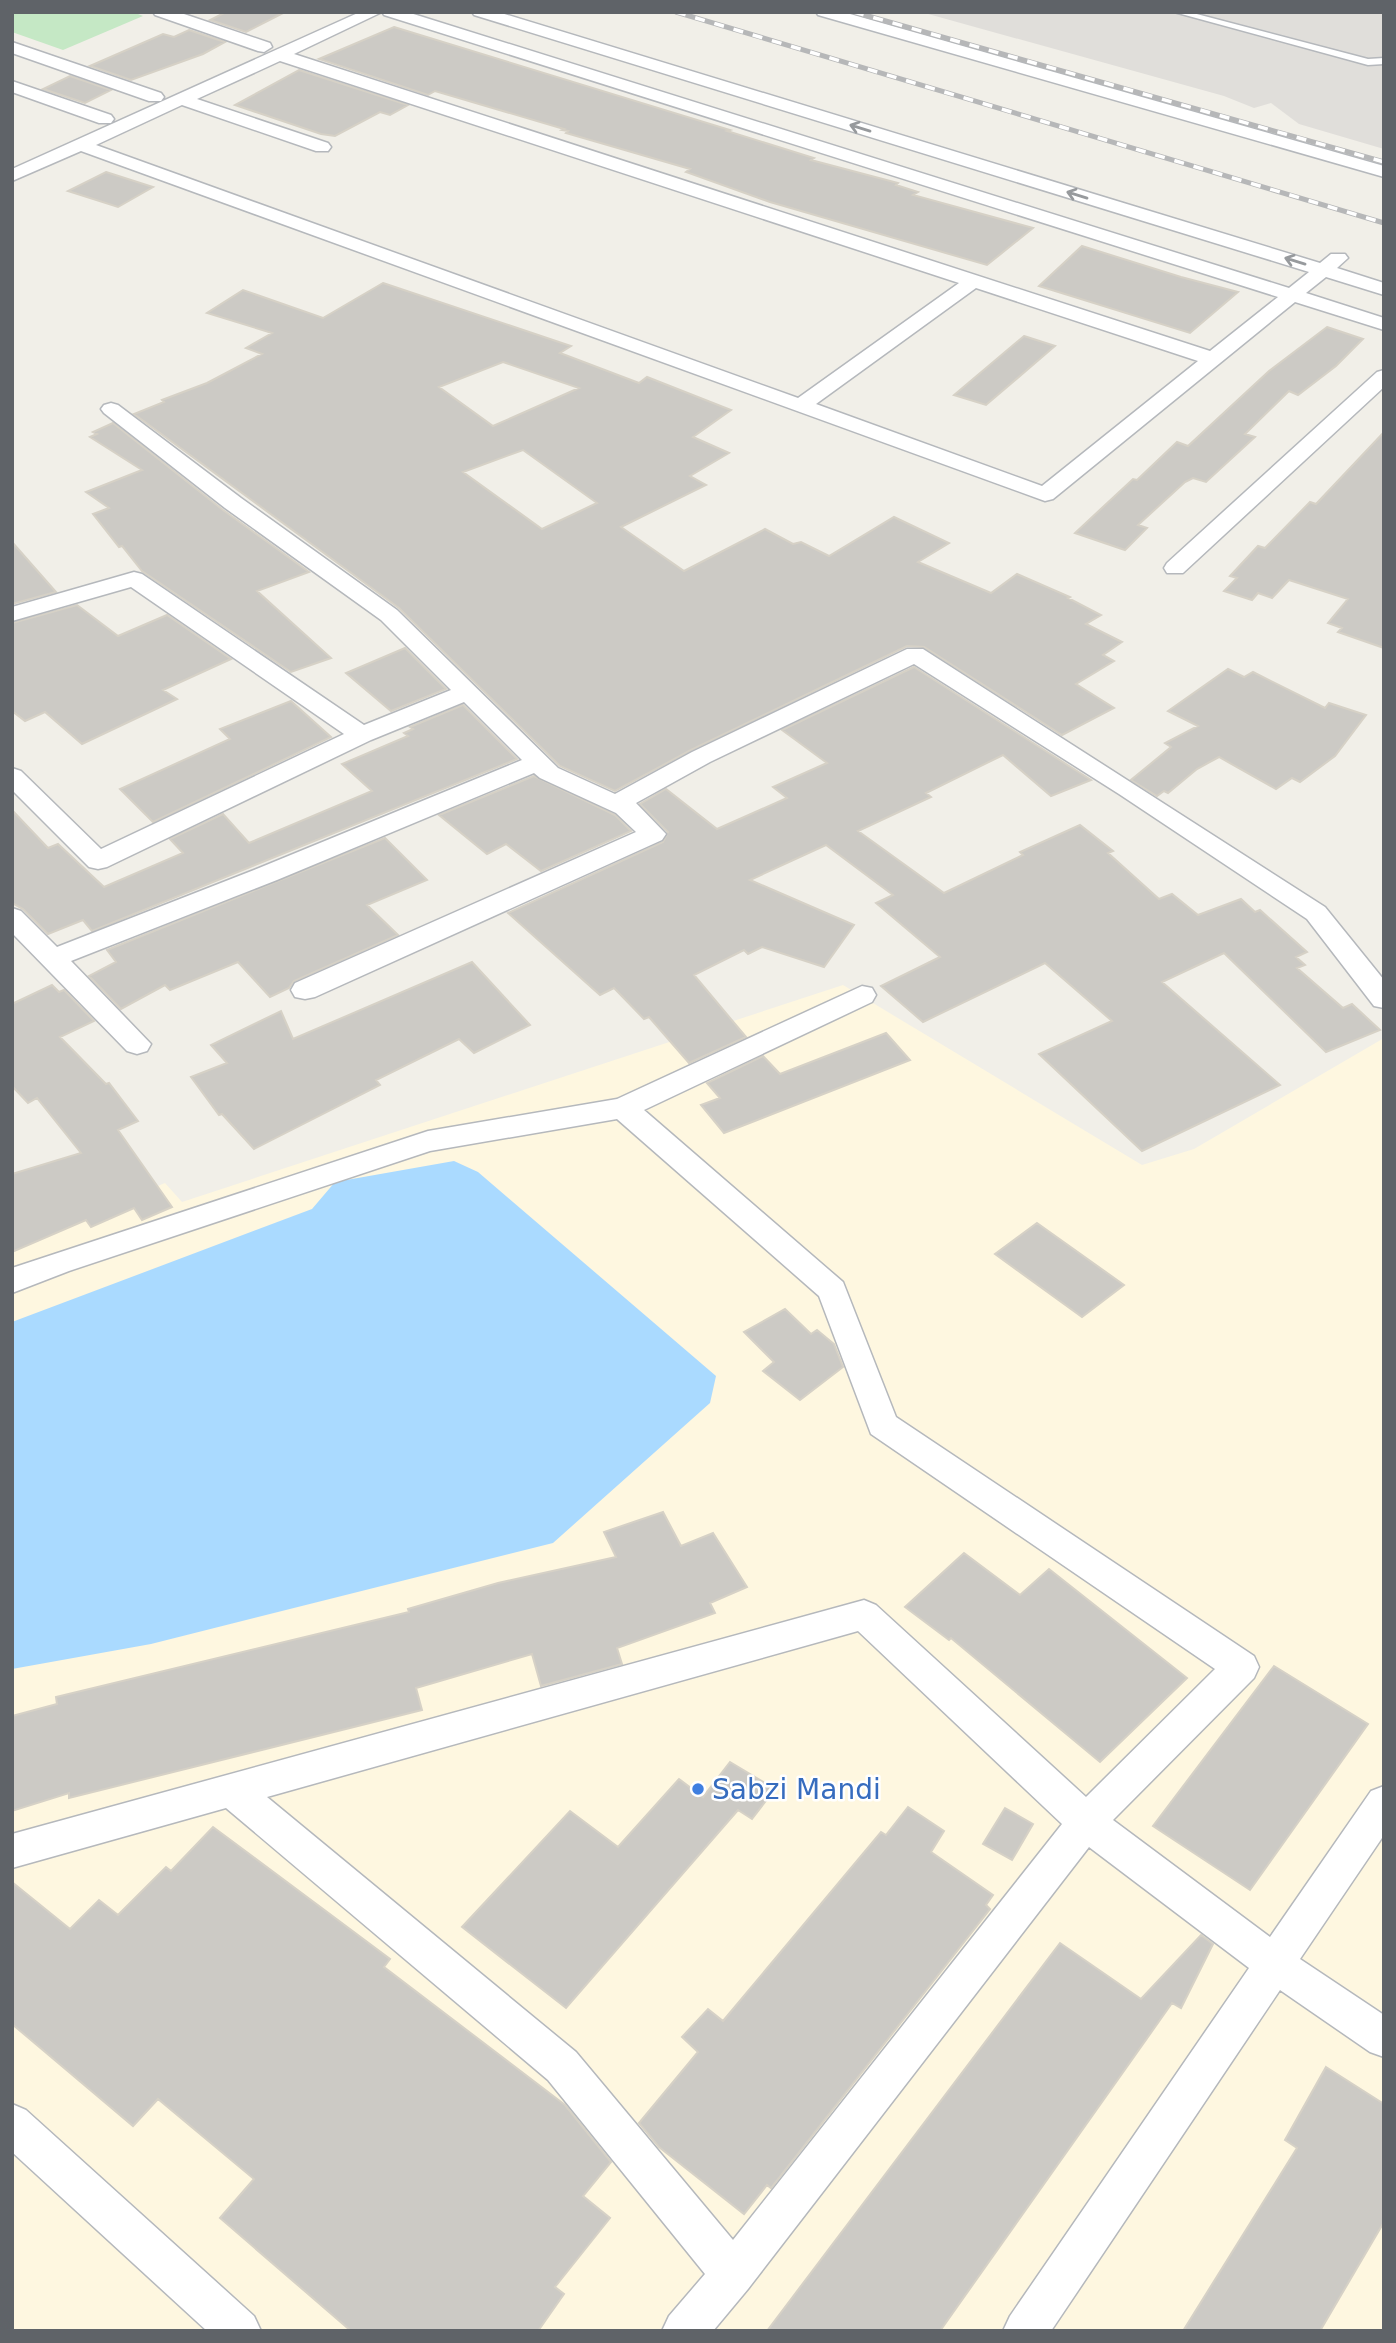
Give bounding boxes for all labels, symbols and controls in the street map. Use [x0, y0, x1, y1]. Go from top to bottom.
one-way arrow [849, 121, 871, 134]
one-way arrow [1067, 188, 1089, 200]
one-way arrow [1284, 254, 1306, 267]
place label: Sabzi Mandi [712, 1773, 881, 1806]
marker: Sabzi Mandi [690, 1781, 706, 1797]

